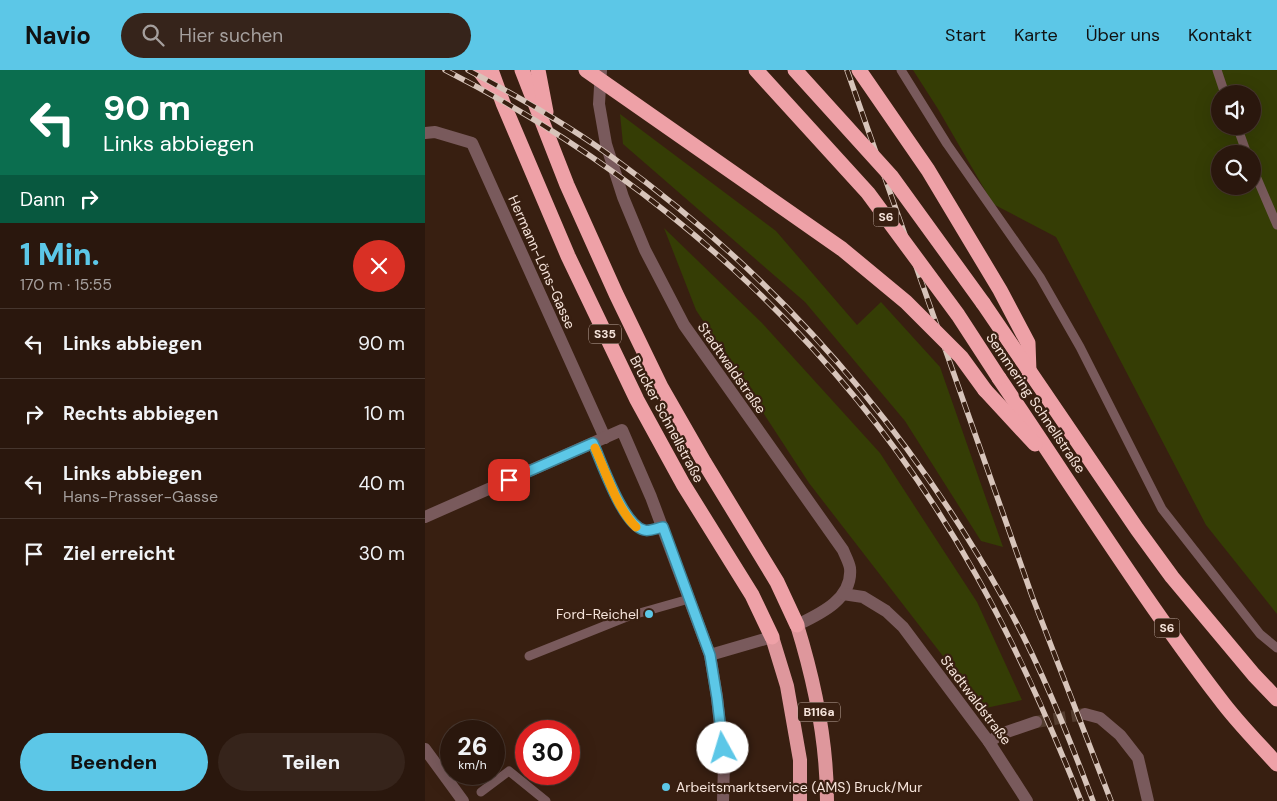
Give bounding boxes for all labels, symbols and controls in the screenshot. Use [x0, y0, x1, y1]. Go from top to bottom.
search box [121, 13, 471, 58]
text: Navio [25, 20, 91, 51]
icon: search [139, 21, 167, 49]
text: Hier suchen [179, 23, 283, 48]
text: Start [945, 23, 986, 47]
text: Karte [1014, 23, 1058, 47]
text: Über uns [1086, 23, 1160, 47]
text: Kontakt [1188, 23, 1252, 47]
text: 90 m [103, 85, 191, 131]
map controls [1211, 85, 1261, 195]
button: sound [1211, 85, 1261, 135]
icon: left [20, 90, 85, 155]
text: Links abbiegen [103, 129, 254, 158]
button: search [1211, 145, 1261, 195]
icon: right [75, 185, 103, 213]
text: Dann [20, 187, 65, 212]
street label: Hermann-Löns-Gasse [504, 192, 580, 332]
road number: S6 [873, 208, 899, 226]
text: 1 Min. [20, 235, 99, 274]
button: close [353, 240, 405, 292]
text: 170 m · 15:55 [20, 274, 112, 295]
street label: Stadtwaldstraße [694, 319, 770, 417]
road number: S35 [589, 324, 621, 344]
street label: Semmering Schnellstraße [982, 329, 1090, 477]
icon: left [20, 330, 48, 358]
text: Links abbiegen [63, 331, 202, 356]
text: 90 m [358, 331, 405, 356]
street label: Brucker Schnellstraße [626, 352, 708, 486]
icon: right [20, 400, 48, 428]
text: Rechts abbiegen [63, 401, 218, 426]
text: 10 m [364, 401, 405, 426]
pin [488, 459, 530, 501]
text: Links abbiegen [63, 461, 202, 486]
icon: arrive [495, 466, 523, 494]
icon: left [20, 470, 48, 498]
text: 40 m [358, 471, 405, 496]
text: Hans-Prasser-Gasse [63, 486, 218, 507]
icon: arrive [20, 540, 48, 568]
text: Ziel erreicht [63, 541, 175, 566]
text: 30 m [359, 541, 405, 566]
place label: Ford-Reichel [556, 605, 639, 623]
marker: Ford-Reichel [643, 608, 655, 620]
road number: S6 [1155, 618, 1179, 638]
street label: Stadtwaldstraße [936, 652, 1016, 748]
road number: B116a [798, 702, 840, 722]
speed limit sign: 30 [515, 720, 580, 785]
position arrow [696, 721, 748, 773]
text: 26 [457, 730, 488, 763]
button: Beenden [20, 733, 208, 791]
button: Teilen [218, 733, 405, 791]
text: km/h [458, 757, 487, 773]
place label: Arbeitsmarktservice (AMS) Bruck/Mur [676, 778, 922, 796]
marker: Arbeitsmarktservice (AMS) Bruck/Mur [660, 781, 672, 793]

